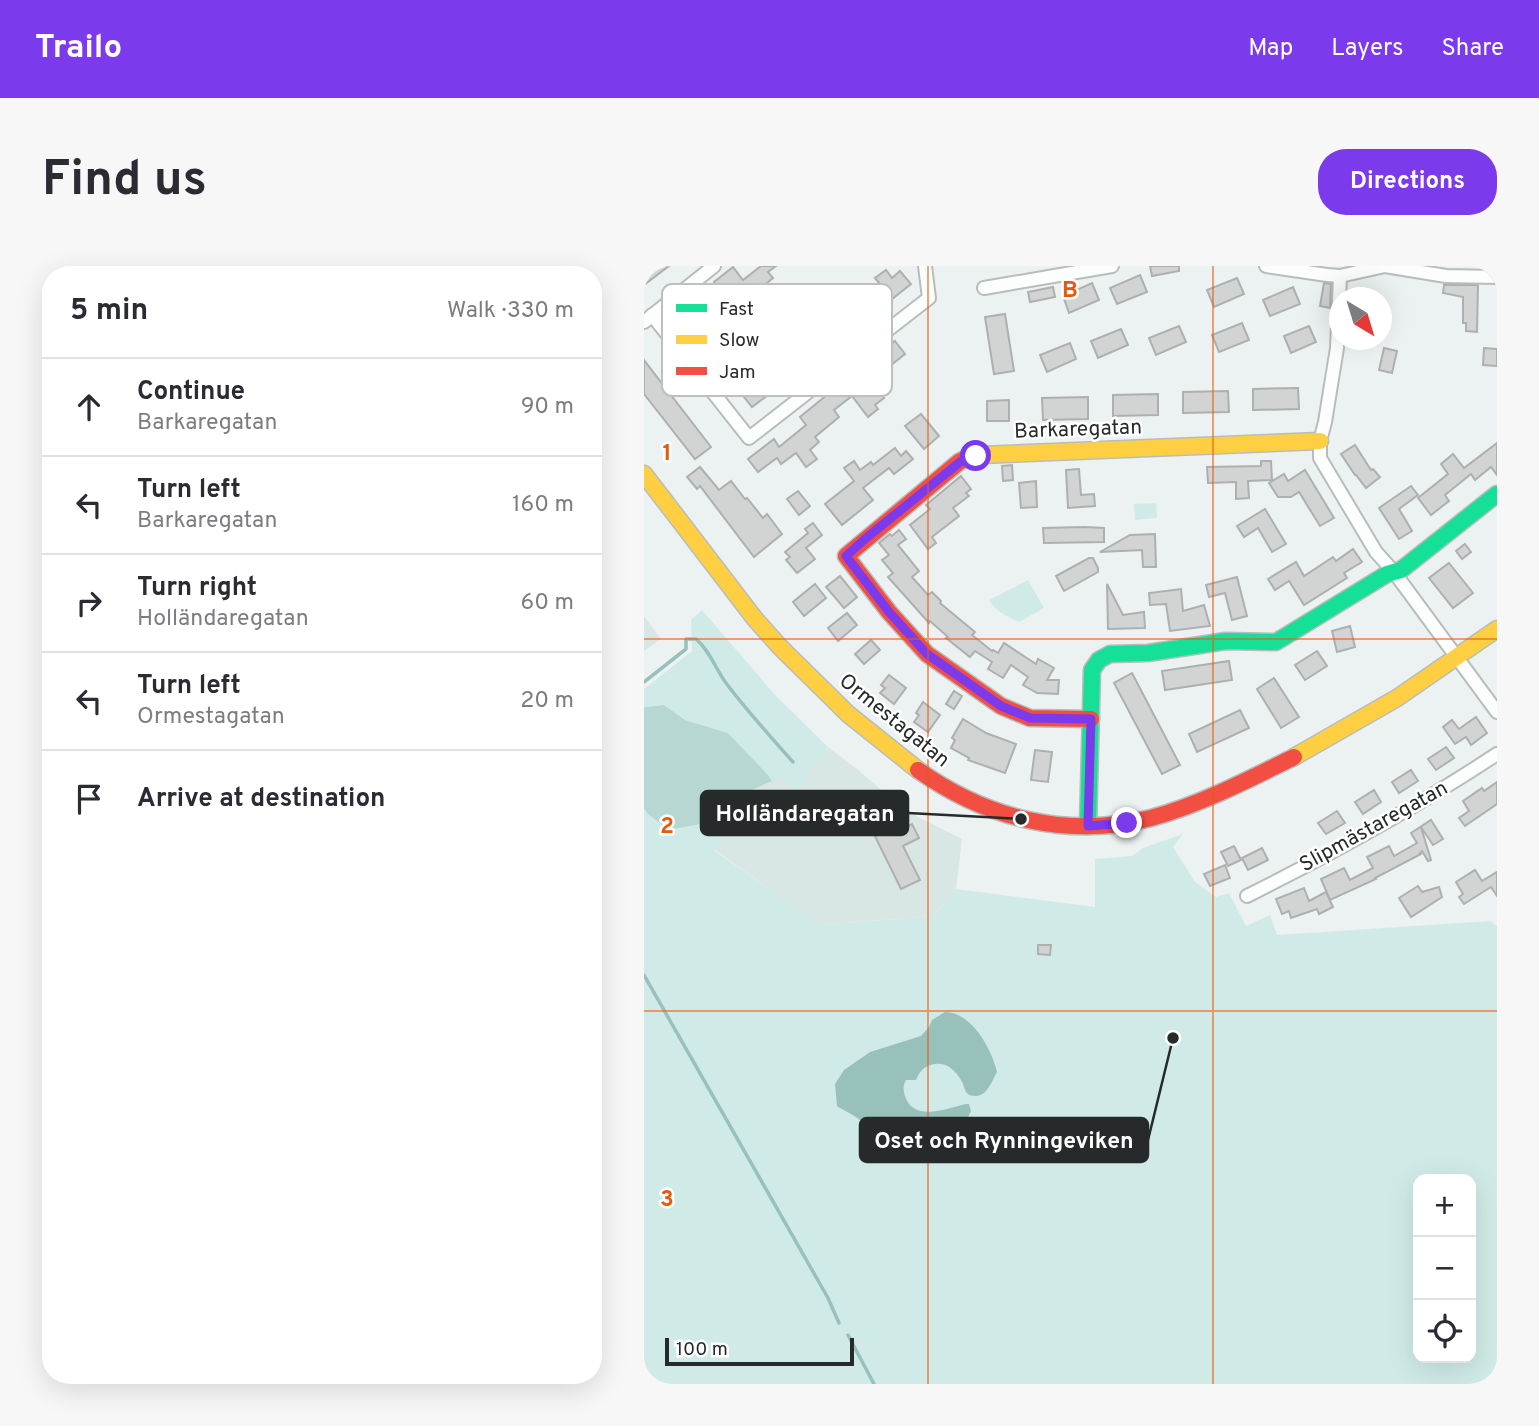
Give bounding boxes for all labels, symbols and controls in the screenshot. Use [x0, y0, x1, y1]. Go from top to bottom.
text: Trailo [35, 28, 122, 70]
text: Map [1248, 34, 1293, 64]
text: Layers [1331, 34, 1403, 64]
text: Share [1441, 34, 1504, 64]
button: Directions [1318, 149, 1497, 215]
text: Find us [42, 151, 207, 213]
text: B [1062, 277, 1078, 306]
legend [662, 284, 892, 396]
north arrow [1329, 287, 1392, 350]
text: 5 min [70, 293, 148, 330]
text: Walk · 330 m [447, 297, 574, 326]
text: Fast [719, 298, 754, 322]
text: Slow [719, 329, 759, 353]
text: Jam [719, 361, 756, 385]
text: Continue [137, 376, 245, 409]
icon: ahead [70, 388, 108, 426]
text: 90 m [521, 393, 574, 422]
text: Barkaregatan [137, 409, 277, 438]
street label: Barkaregatan [1013, 414, 1143, 446]
text: 1 [662, 440, 672, 469]
route start [960, 440, 991, 471]
text: Turn left [137, 474, 241, 507]
icon: left [70, 486, 108, 524]
text: 160 m [512, 491, 574, 520]
text: Barkaregatan [137, 507, 277, 536]
text: Turn right [137, 572, 257, 605]
icon: right [70, 584, 108, 622]
text: 60 m [521, 589, 574, 618]
text: Holländaregatan [137, 605, 309, 634]
street label: Ormestagatan [833, 668, 955, 774]
text: Turn left [137, 670, 241, 703]
icon: left [70, 682, 108, 720]
text: 20 m [520, 687, 574, 716]
text: Ormestagatan [137, 703, 285, 732]
street label: Slipmästaregatan [1295, 775, 1453, 879]
icon: arrive [70, 780, 108, 818]
text: Arrive at destination [137, 783, 385, 816]
callout: Holländaregatan [701, 791, 908, 835]
text: Holländaregatan [715, 801, 895, 830]
route end [1111, 807, 1142, 838]
text: 2 [660, 813, 674, 842]
callout: Oset och Rynningeviken [860, 1118, 1148, 1162]
text: Oset och Rynningeviken [874, 1128, 1134, 1157]
map controls [1413, 1174, 1476, 1363]
button: + [1413, 1174, 1476, 1237]
text: 3 [660, 1186, 674, 1215]
button: − [1413, 1237, 1476, 1300]
button: locate [1413, 1300, 1476, 1363]
scale bar [665, 1335, 854, 1367]
text: 100 m [676, 1338, 728, 1362]

